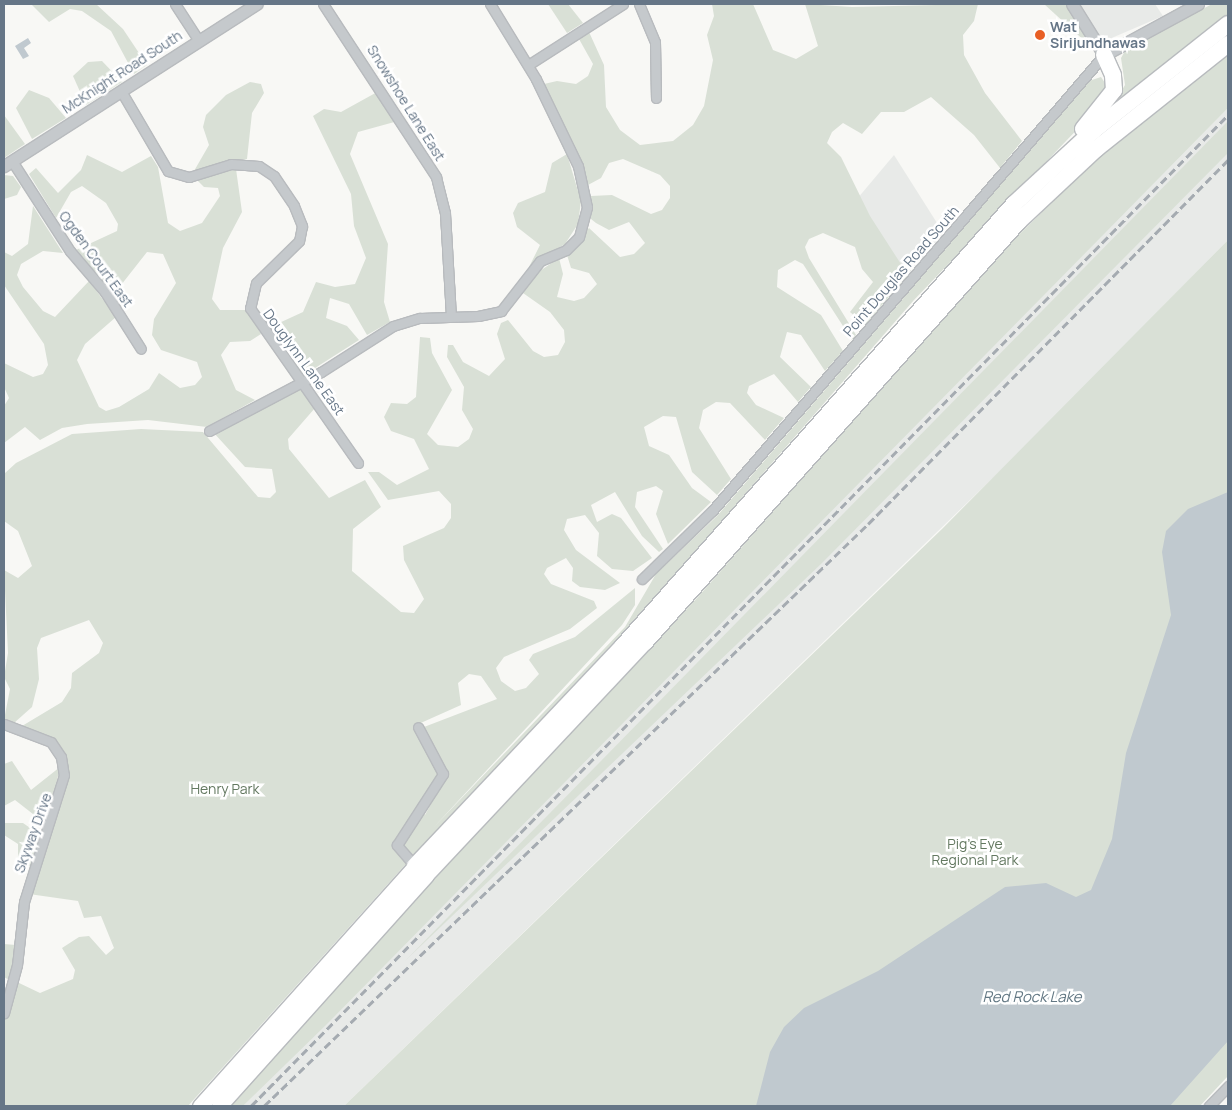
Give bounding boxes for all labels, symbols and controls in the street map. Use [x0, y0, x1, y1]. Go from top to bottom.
place label: Wat Sirijundhawas [1050, 19, 1146, 52]
street label: McKnight Road South [59, 27, 185, 117]
marker: Wat Sirijundhawas [1034, 29, 1046, 41]
street label: Snowshoe Lane East [364, 42, 448, 164]
street label: Point Douglas Road South [840, 202, 962, 340]
street label: Ogden Court East [56, 208, 136, 310]
street label: Douglynn Lane East [260, 306, 348, 418]
park label: Henry Park [191, 781, 259, 797]
street label: Skyway Drive [11, 791, 55, 875]
park label: Pig's Eye Regional Park [932, 836, 1018, 869]
water label: Red Rock Lake [982, 988, 1082, 1006]

